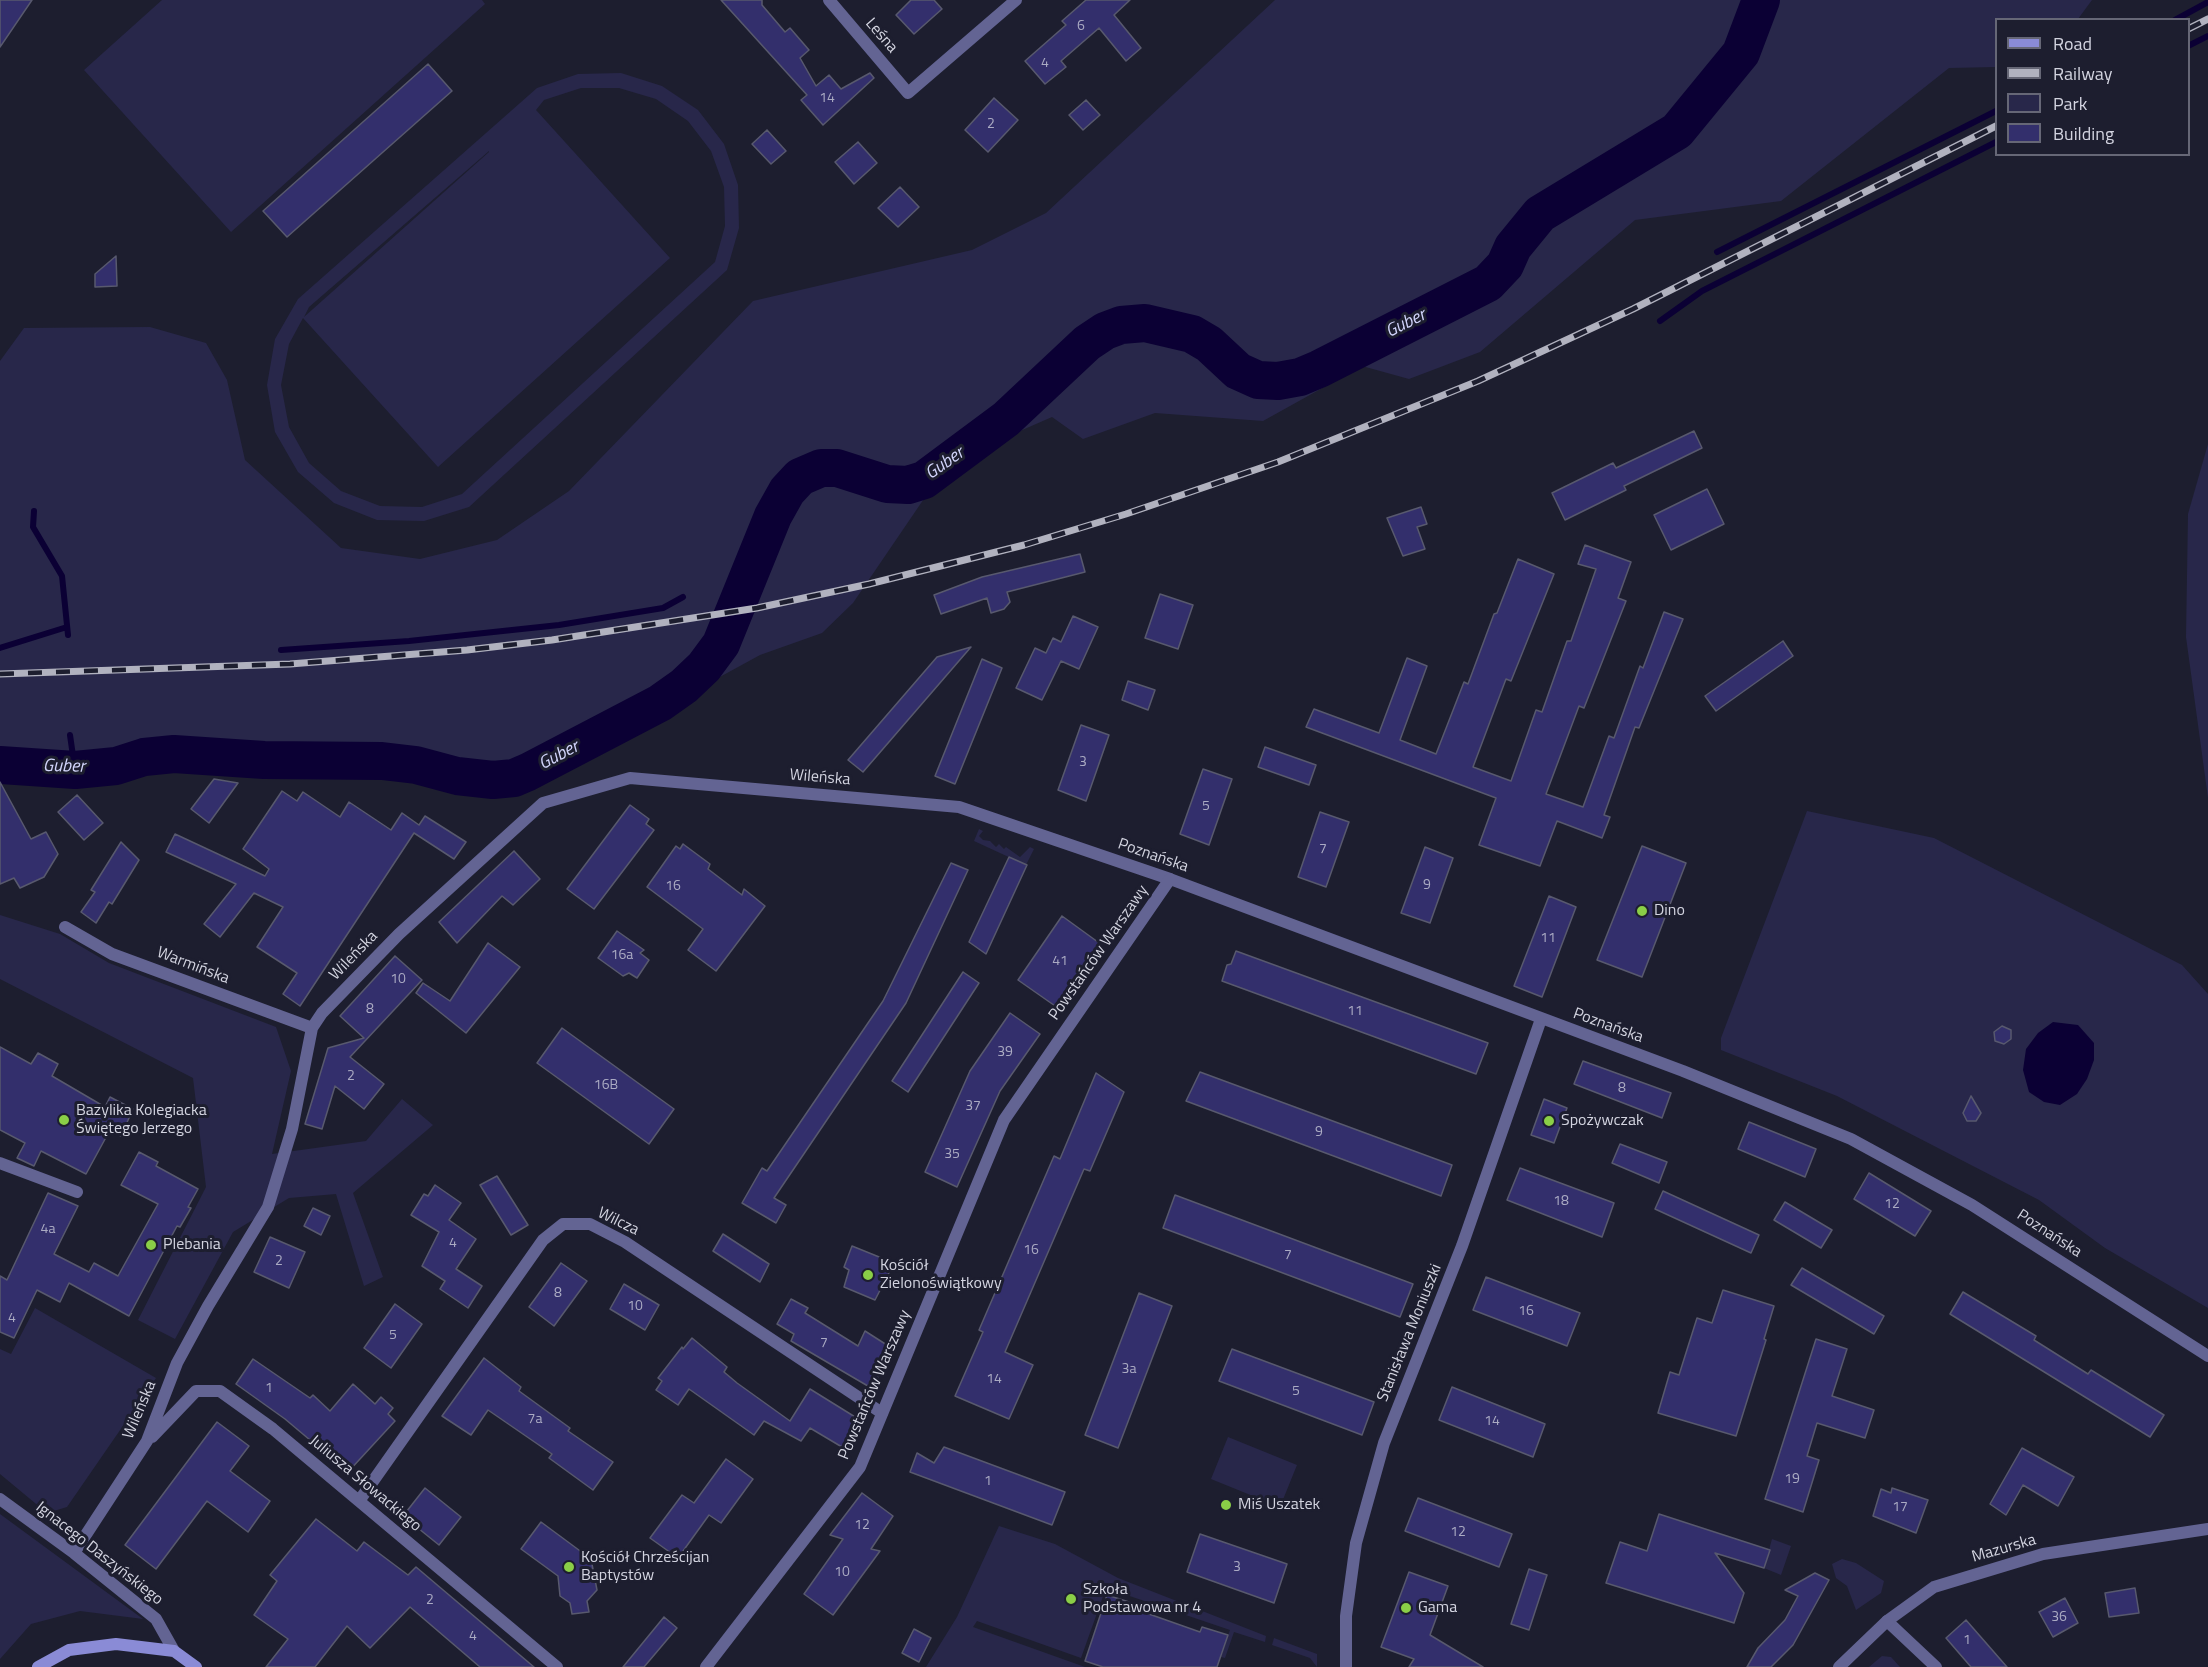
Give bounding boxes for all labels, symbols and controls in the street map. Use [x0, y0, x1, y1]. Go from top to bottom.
street label: Leśna [861, 15, 901, 57]
legend [1995, 18, 2190, 156]
house number: 6 [1077, 19, 1085, 35]
text: Road [2053, 30, 2092, 57]
house number: 4 [1041, 56, 1049, 72]
text: Railway [2053, 60, 2112, 87]
text: Park [2053, 90, 2087, 117]
house number: 14 [819, 91, 835, 107]
house number: 2 [987, 117, 995, 133]
text: Building [2053, 120, 2114, 147]
water label: Guber [1382, 305, 1430, 343]
water label: Guber [922, 443, 968, 485]
water label: Guber [535, 737, 583, 775]
house number: 3 [1079, 755, 1087, 771]
water label: Guber [43, 756, 85, 778]
street label: Wileńska [789, 766, 851, 790]
house number: 5 [1202, 799, 1210, 815]
street label: Poznańska [1115, 835, 1191, 877]
house number: 7 [1319, 842, 1327, 858]
house number: 9 [1423, 878, 1431, 894]
house number: 16 [665, 879, 681, 895]
street label: Powstańców Warszawy [1045, 882, 1153, 1024]
place label: Dino [1654, 901, 1685, 921]
marker: Dino [1635, 904, 1649, 918]
street label: Wileńska [326, 927, 382, 985]
house number: 11 [1540, 931, 1556, 947]
street label: Warmińska [154, 943, 232, 989]
house number: 16a [611, 948, 633, 964]
house number: 41 [1052, 954, 1068, 970]
house number: 10 [390, 972, 406, 988]
house number: 8 [366, 1002, 374, 1018]
house number: 11 [1347, 1004, 1363, 1020]
street label: Poznańska [1570, 1004, 1646, 1048]
house number: 39 [997, 1045, 1013, 1061]
house number: 2 [347, 1069, 355, 1085]
house number: 16B [594, 1078, 618, 1094]
house number: 8 [1618, 1081, 1626, 1097]
house number: 37 [965, 1099, 981, 1115]
place label: Bazylika Kolegiacka Świętego Jerzego [76, 1101, 207, 1139]
place label: Spożywczak [1561, 1111, 1644, 1131]
marker: Bazylika Kolegiacka Świętego Jerzego [57, 1113, 71, 1127]
marker: Spożywczak [1542, 1114, 1556, 1128]
house number: 9 [1315, 1125, 1323, 1141]
house number: 35 [944, 1147, 960, 1163]
house number: 18 [1553, 1194, 1569, 1210]
house number: 12 [1884, 1197, 1900, 1213]
street label: Wilcza [594, 1204, 642, 1240]
street label: Poznańska [2013, 1206, 2085, 1262]
house number: 4a [41, 1222, 55, 1238]
place label: Plebania [163, 1235, 221, 1255]
house number: 4 [449, 1236, 457, 1252]
marker: Plebania [144, 1238, 158, 1252]
house number: 16 [1023, 1243, 1039, 1259]
house number: 7 [1284, 1248, 1292, 1264]
house number: 2 [275, 1254, 283, 1270]
place label: Kościół Zielonoświątkowy [880, 1256, 1002, 1294]
street label: Stanisława Moniuszki [1374, 1261, 1446, 1405]
marker: Kościół Zielonoświątkowy [861, 1268, 875, 1282]
house number: 8 [554, 1286, 562, 1302]
house number: 10 [627, 1299, 643, 1315]
house number: 16 [1518, 1304, 1534, 1320]
street label: Powstańców Warszawy [835, 1307, 915, 1463]
house number: 4 [8, 1311, 16, 1327]
house number: 5 [389, 1328, 397, 1344]
house number: 7 [820, 1336, 828, 1352]
house number: 3a [1122, 1362, 1136, 1378]
house number: 14 [986, 1372, 1002, 1388]
street label: Wileńska [119, 1378, 161, 1442]
house number: 1 [265, 1381, 273, 1397]
house number: 5 [1292, 1384, 1300, 1400]
house number: 7a [528, 1412, 542, 1428]
house number: 14 [1484, 1414, 1500, 1430]
street label: Juliusza Słowackiego [305, 1432, 425, 1536]
house number: 19 [1784, 1472, 1800, 1488]
house number: 1 [984, 1474, 992, 1490]
place label: Miś Uszatek [1238, 1495, 1320, 1515]
street label: Ignacego Daszyńskiego [31, 1498, 167, 1610]
marker: Miś Uszatek [1219, 1498, 1233, 1512]
house number: 17 [1892, 1500, 1908, 1516]
house number: 12 [854, 1518, 870, 1534]
house number: 12 [1450, 1525, 1466, 1541]
street label: Mazurska [1970, 1531, 2038, 1567]
place label: Kościół Chrześcijan Baptystów [581, 1548, 709, 1586]
marker: Kościół Chrześcijan Baptystów [562, 1560, 576, 1574]
house number: 3 [1233, 1560, 1241, 1576]
house number: 10 [834, 1565, 850, 1581]
place label: Szkoła Podstawowa nr 4 [1083, 1580, 1201, 1618]
marker: Szkoła Podstawowa nr 4 [1064, 1592, 1078, 1606]
house number: 2 [426, 1593, 434, 1609]
place label: Gama [1418, 1598, 1457, 1618]
marker: Gama [1399, 1601, 1413, 1615]
house number: 36 [2051, 1610, 2067, 1626]
house number: 4 [469, 1629, 477, 1645]
house number: 1 [1963, 1633, 1971, 1649]

